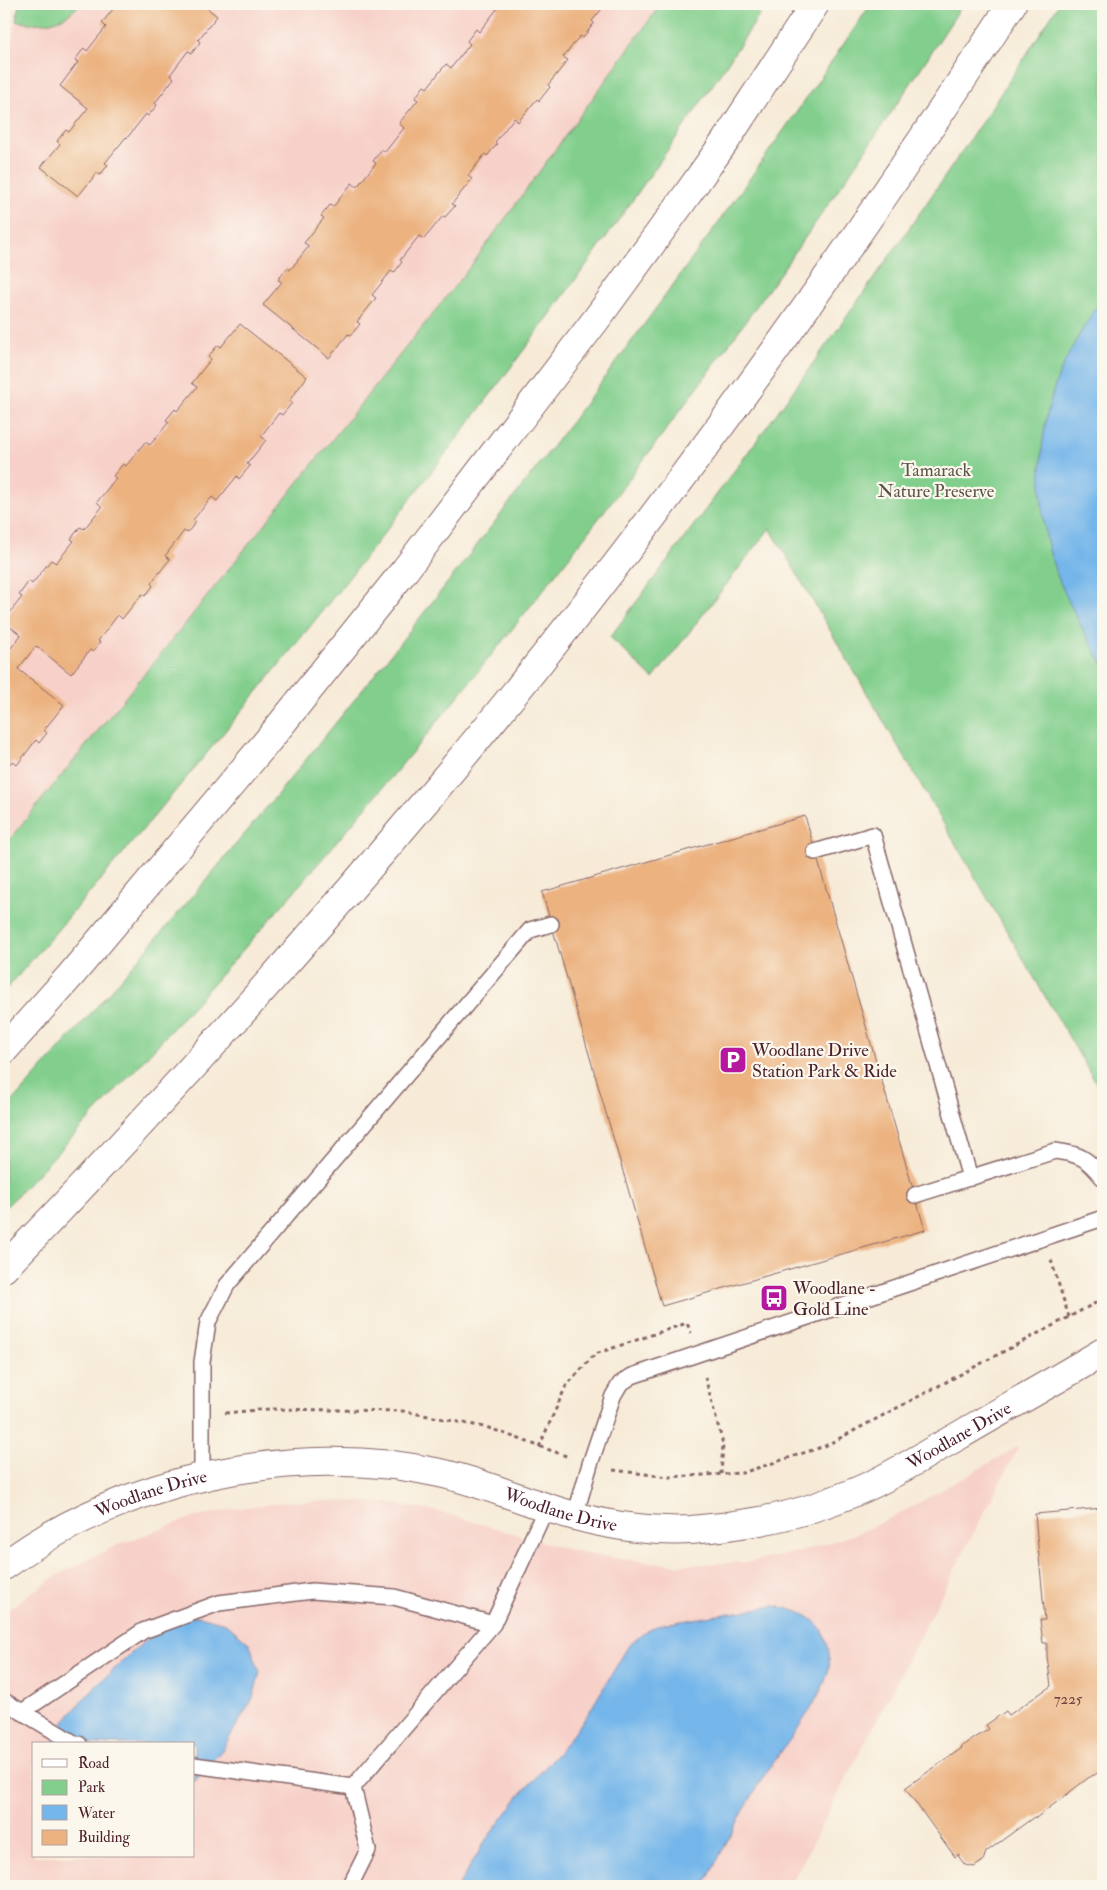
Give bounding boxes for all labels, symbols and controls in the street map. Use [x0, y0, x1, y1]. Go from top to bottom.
park label: Tamarack Nature Preserve [878, 459, 995, 503]
place label: Woodlane Drive Station Park & Ride [751, 1039, 897, 1083]
parking icon: Woodlane Drive Station Park & Ride [718, 1045, 748, 1075]
place label: Woodlane - Gold Line [792, 1277, 876, 1321]
bus stop icon: Woodlane - Gold Line [759, 1283, 789, 1313]
street label: Woodlane Drive [902, 1397, 1016, 1476]
street label: Woodlane Drive [91, 1465, 210, 1524]
street label: Woodlane Drive [500, 1482, 619, 1537]
house number: 7225 [1054, 1690, 1083, 1709]
legend [32, 1742, 195, 1858]
text: Road [78, 1754, 110, 1773]
text: Park [78, 1778, 105, 1797]
text: Water [77, 1804, 115, 1823]
text: Building [78, 1828, 130, 1847]

